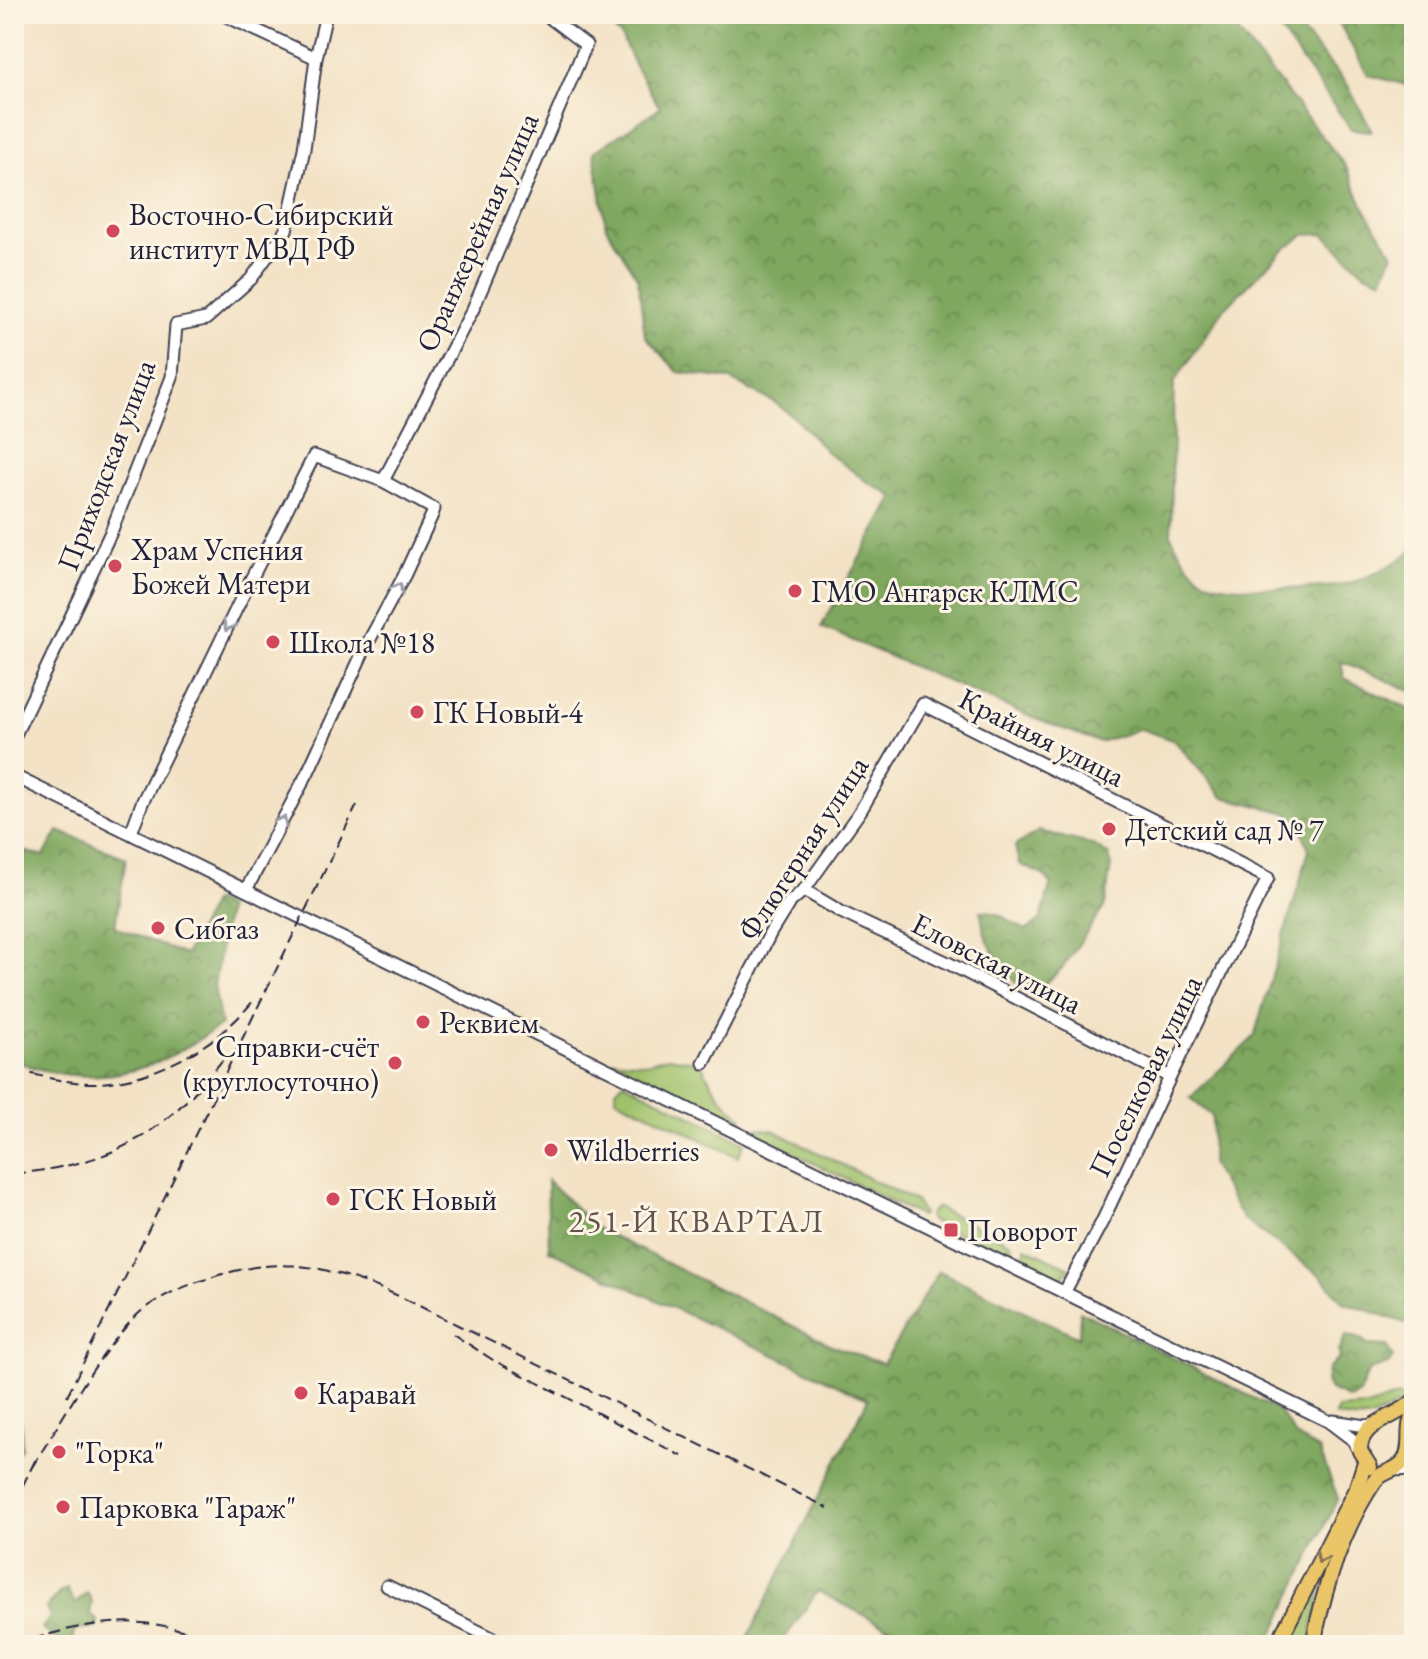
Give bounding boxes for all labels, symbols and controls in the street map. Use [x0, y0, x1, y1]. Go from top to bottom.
street label: Оранжерейная улица [407, 106, 547, 358]
place label: Восточно-Сибирский институт МВД РФ [129, 195, 394, 268]
marker: Восточно-Сибирский институт МВД РФ [104, 222, 122, 240]
street label: Приходская улица [48, 354, 164, 576]
place label: Храм Успения Божей Матери [130, 530, 311, 603]
marker: Храм Успения Божей Матери [106, 557, 124, 575]
place label: ГМО Ангарск КЛМС [811, 572, 1079, 611]
one-way arrow [388, 582, 403, 597]
marker: ГМО Ангарск КЛМС [786, 582, 804, 600]
one-way arrow [222, 617, 238, 632]
place label: Школа №18 [289, 623, 435, 662]
marker: Школа №18 [264, 633, 282, 651]
street label: Крайняя улица [952, 679, 1132, 795]
place label: ГК Новый-4 [433, 693, 584, 732]
marker: ГК Новый-4 [408, 703, 426, 721]
street label: Флюгерная улица [729, 748, 877, 948]
place label: Детский сад № 7 [1125, 810, 1324, 849]
one-way arrow [273, 815, 288, 830]
marker: Детский сад № 7 [1100, 820, 1118, 838]
street label: Еловская улица [905, 903, 1089, 1023]
place label: Сибгаз [174, 909, 259, 948]
marker: Сибгаз [149, 919, 167, 937]
street label: Поселковая улица [1079, 968, 1211, 1183]
place label: Реквием [439, 1003, 539, 1042]
marker: Реквием [414, 1013, 432, 1031]
place label: Справки-счёт (круглосуточно) [183, 1027, 379, 1100]
marker: Справки-счёт (круглосуточно) [386, 1054, 404, 1072]
place label: Wildberries [567, 1131, 700, 1170]
marker: Wildberries [542, 1141, 560, 1159]
place label: ГСК Новый [349, 1180, 497, 1219]
marker: ГСК Новый [324, 1190, 342, 1208]
district label: 251-Й КВАРТАЛ [569, 1200, 825, 1242]
place label: Поворот [967, 1211, 1077, 1250]
marker: Поворот [942, 1221, 960, 1239]
place label: Каравай [317, 1374, 416, 1413]
marker: Каравай [292, 1384, 310, 1402]
place label: "Горка" [75, 1433, 164, 1472]
marker: "Горка" [50, 1443, 68, 1461]
place label: Парковка "Гараж" [79, 1488, 296, 1527]
marker: Парковка "Гараж" [54, 1498, 72, 1516]
one-way arrow [1315, 1550, 1330, 1565]

